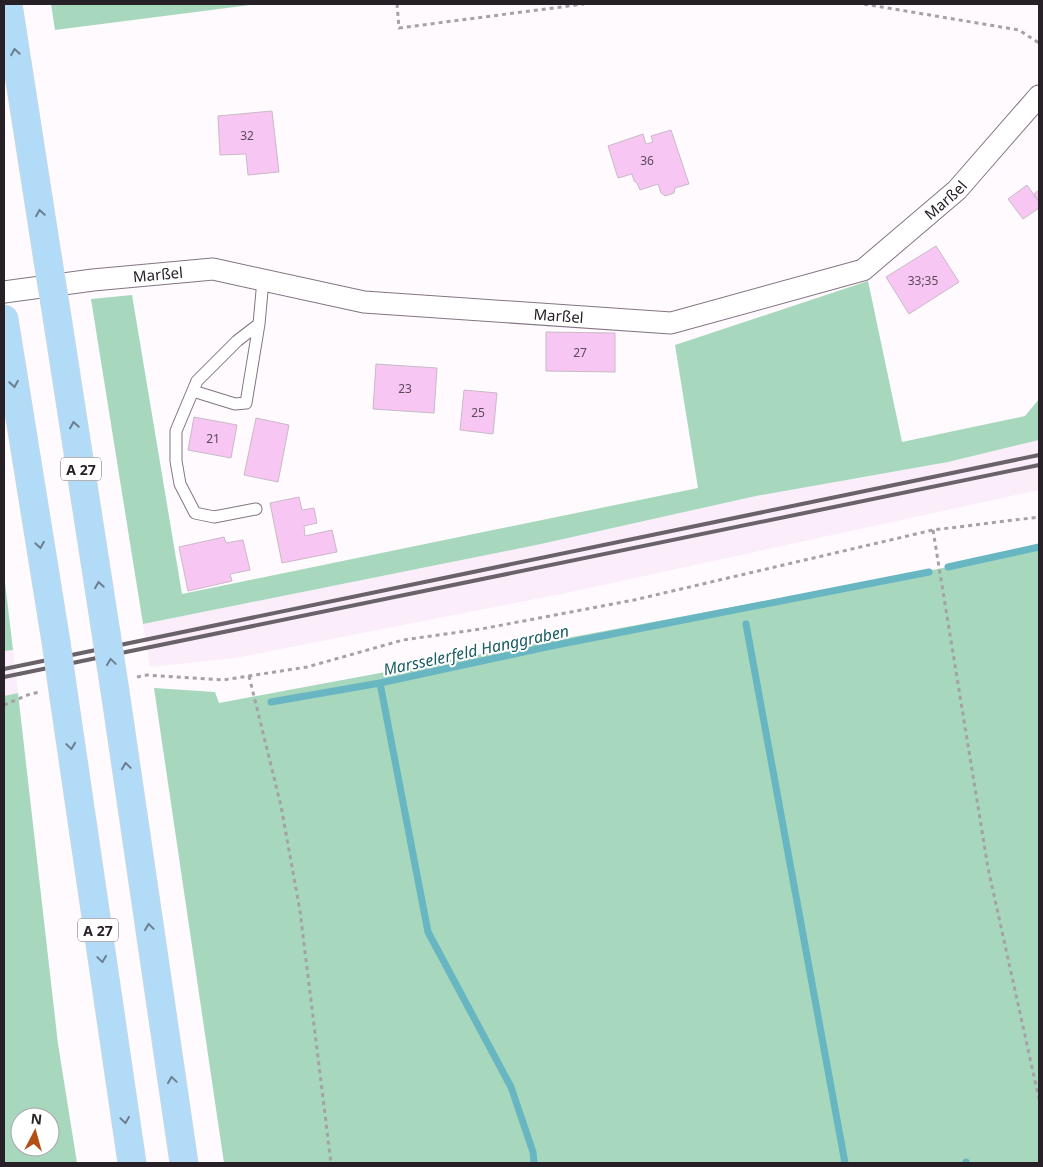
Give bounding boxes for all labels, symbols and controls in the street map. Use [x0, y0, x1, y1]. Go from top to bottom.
one-way arrow [10, 48, 21, 56]
house number: 32 [240, 127, 254, 144]
house number: 36 [640, 152, 654, 169]
street label: Marßel [920, 176, 971, 224]
one-way arrow [36, 208, 46, 217]
street label: Marßel [132, 262, 184, 286]
house number: 33;35 [908, 272, 938, 289]
street label: Marßel [533, 304, 584, 327]
house number: 27 [573, 344, 587, 361]
one-way arrow [9, 380, 19, 389]
house number: 23 [398, 380, 412, 397]
house number: 25 [471, 404, 485, 421]
one-way arrow [69, 420, 79, 429]
house number: 21 [206, 430, 220, 447]
road number: A 27 [61, 458, 101, 480]
one-way arrow [35, 540, 45, 549]
one-way arrow [94, 581, 105, 589]
water label: Marsselerfeld Hanggraben [381, 620, 571, 680]
one-way arrow [106, 658, 116, 667]
one-way arrow [65, 742, 75, 750]
one-way arrow [121, 761, 132, 769]
road number: A 27 [78, 918, 118, 942]
one-way arrow [145, 922, 155, 931]
one-way arrow [96, 955, 107, 963]
one-way arrow [167, 1076, 178, 1084]
north arrow [10, 1107, 60, 1157]
text: N [30, 1109, 43, 1129]
one-way arrow [120, 1115, 130, 1124]

